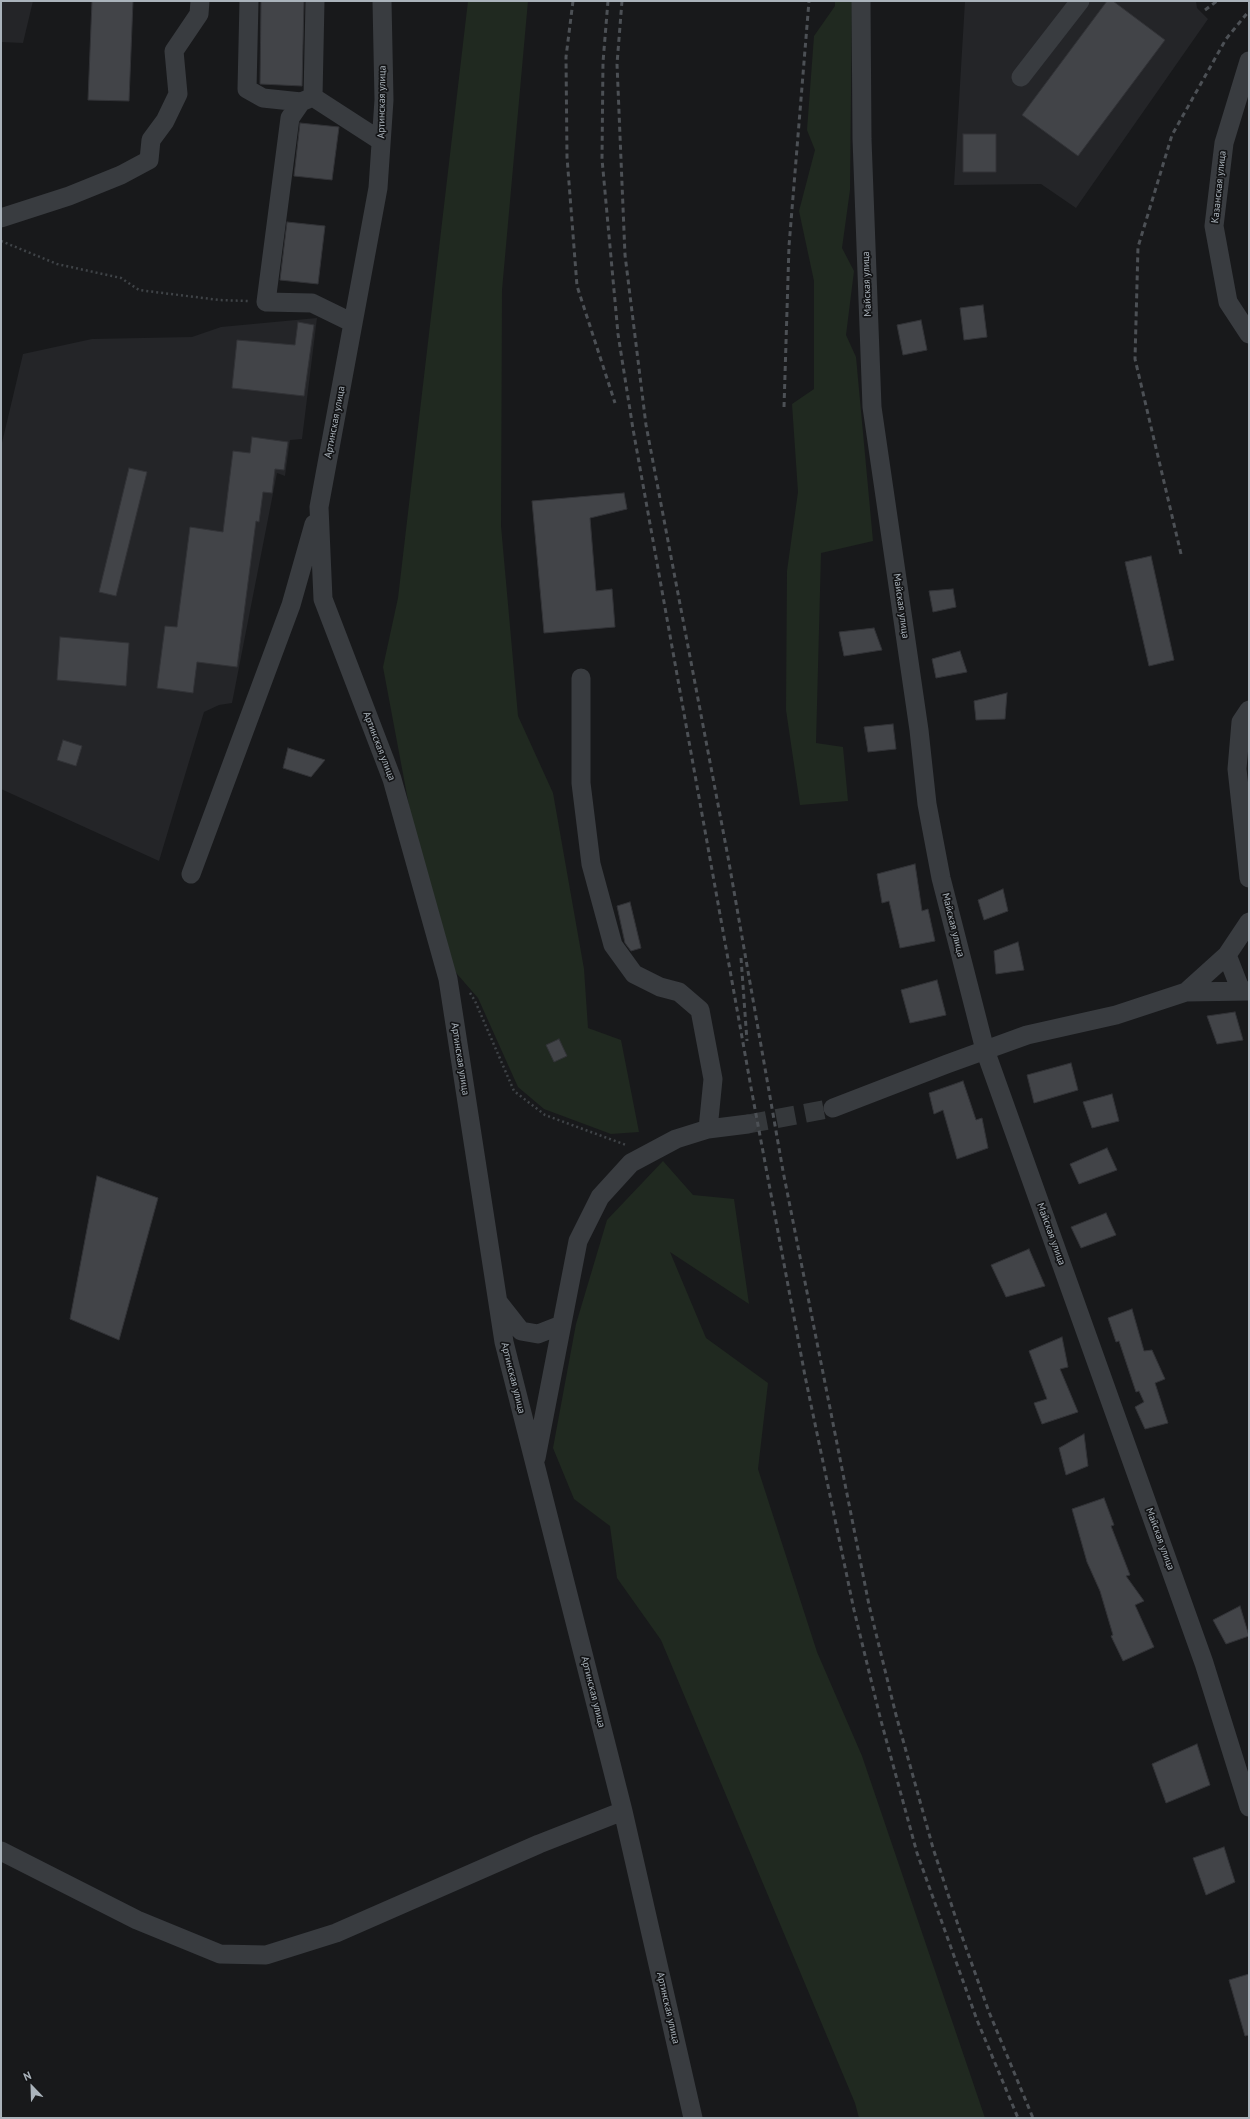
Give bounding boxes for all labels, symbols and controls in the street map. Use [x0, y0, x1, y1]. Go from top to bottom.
street label: Артинская улица [375, 65, 389, 139]
street label: Казанская улица [1209, 150, 1229, 224]
street label: Майская улица [860, 251, 874, 317]
street label: Артинская улица [322, 385, 348, 459]
street label: Майская улица [891, 573, 911, 639]
street label: Артинская улица [360, 710, 398, 782]
street label: Майская улица [939, 892, 967, 958]
street label: Артинская улица [448, 1022, 472, 1096]
street label: Майская улица [1034, 1201, 1068, 1267]
street label: Артинская улица [498, 1341, 528, 1415]
street label: Майская улица [1143, 1506, 1177, 1572]
street label: Артинская улица [578, 1655, 608, 1729]
street label: Артинская улица [654, 1971, 682, 2045]
north arrow [12, 2067, 52, 2107]
text: N [21, 2068, 33, 2084]

